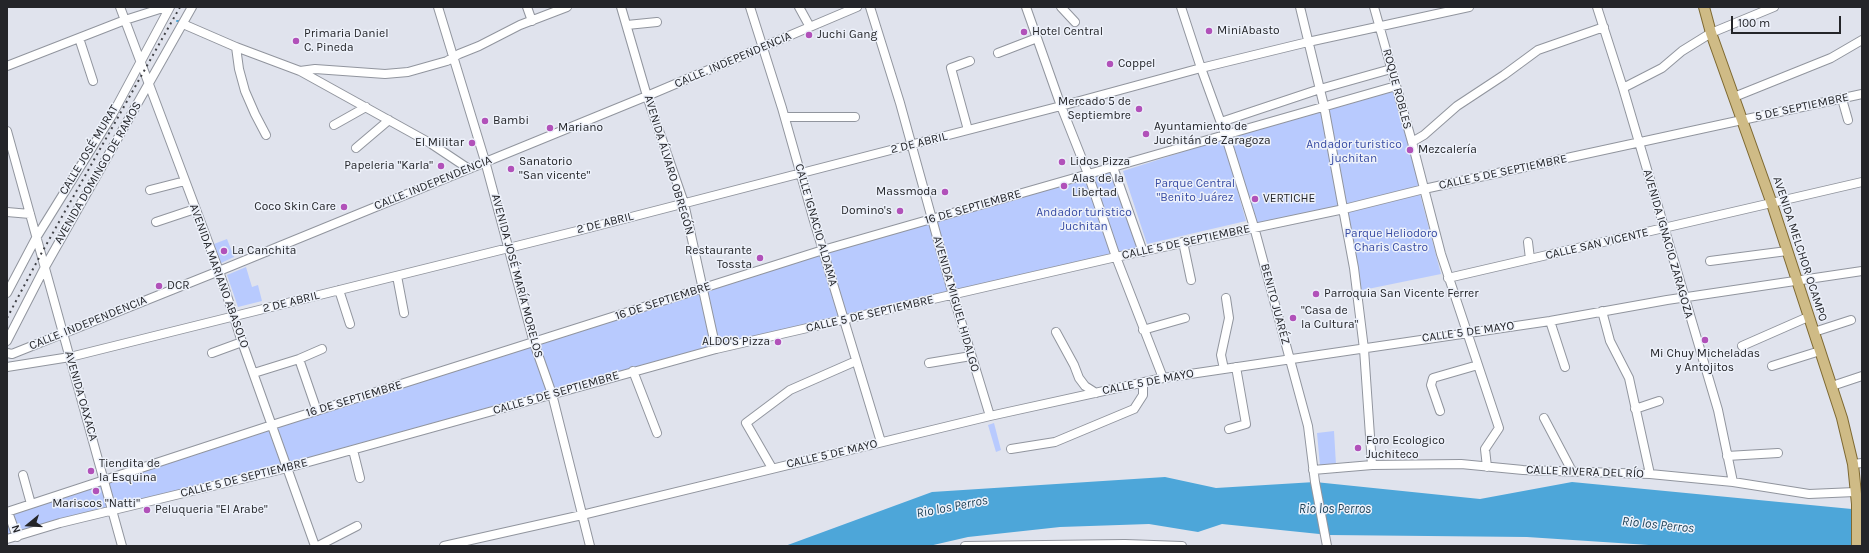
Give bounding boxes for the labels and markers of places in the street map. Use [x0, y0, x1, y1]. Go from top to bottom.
place label: MiniAbasto [1217, 24, 1280, 38]
place label: Hotel Central [1032, 25, 1103, 39]
marker: MiniAbasto [1204, 26, 1214, 36]
place label: Primaria Daniel C. Pineda [304, 27, 389, 55]
marker: Hotel Central [1019, 27, 1029, 37]
place label: Juchi Gang [817, 28, 877, 42]
marker: Juchi Gang [804, 30, 814, 40]
marker: Primaria Daniel C. Pineda [291, 36, 301, 46]
place label: Coppel [1118, 57, 1155, 71]
marker: Coppel [1105, 59, 1115, 69]
place label: Mercado 5 de Septiembre [1058, 95, 1131, 123]
marker: Mercado 5 de Septiembre [1134, 104, 1144, 114]
place label: Bambi [493, 114, 529, 128]
marker: Bambi [480, 116, 490, 126]
place label: Ayuntamiento de Juchitán de Zaragoza [1154, 120, 1271, 148]
place label: Mariano [558, 121, 603, 135]
marker: Mariano [545, 123, 555, 133]
marker: Ayuntamiento de Juchitán de Zaragoza [1141, 129, 1151, 139]
place label: El Militar [415, 136, 464, 150]
marker: El Militar [467, 138, 477, 148]
place label: Mezcalería [1418, 143, 1477, 157]
marker: Mezcalería [1405, 145, 1415, 155]
place label: Sanatorio "San vicente" [519, 155, 590, 183]
place label: Lidos Pizza [1070, 155, 1130, 169]
marker: Lidos Pizza [1057, 157, 1067, 167]
place label: Papeleria "Karla" [344, 159, 433, 173]
marker: Papeleria "Karla" [436, 161, 446, 171]
marker: Sanatorio "San vicente" [506, 164, 516, 174]
place label: Alas de la Libertad [1072, 172, 1124, 200]
marker: Alas de la Libertad [1059, 181, 1069, 191]
place label: Massmoda [876, 185, 937, 199]
marker: Massmoda [940, 187, 950, 197]
place label: VERTICHE [1263, 192, 1315, 206]
marker: VERTICHE [1250, 194, 1260, 204]
place label: Coco Skin Care [254, 200, 336, 214]
marker: Coco Skin Care [339, 202, 349, 212]
place label: Domino's [841, 204, 892, 218]
marker: Domino's [895, 206, 905, 216]
place label: La Canchita [232, 244, 296, 258]
place label: Restaurante Tossta [685, 244, 752, 272]
marker: La Canchita [219, 246, 229, 256]
marker: Restaurante Tossta [755, 253, 765, 263]
place label: DCR [167, 279, 190, 293]
marker: DCR [154, 281, 164, 291]
place label: Parroquia San Vicente Ferrer [1324, 287, 1478, 301]
marker: Parroquia San Vicente Ferrer [1311, 289, 1321, 299]
place label: "Casa de la Cultura" [1301, 304, 1358, 332]
marker: "Casa de la Cultura" [1288, 313, 1298, 323]
place label: ALDO'S Pizza [702, 335, 770, 349]
marker: Mi Chuy Micheladas y Antojitos [1700, 335, 1710, 345]
marker: ALDO'S Pizza [773, 337, 783, 347]
place label: Mi Chuy Micheladas y Antojitos [1650, 347, 1760, 375]
place label: Foro Ecologico Juchiteco [1366, 434, 1445, 462]
marker: Foro Ecologico Juchiteco [1353, 443, 1363, 453]
place label: Tiendita de la Esquina [99, 457, 160, 485]
marker: Tiendita de la Esquina [86, 466, 96, 476]
marker: Mariscos "Natti" [91, 486, 101, 496]
place label: Mariscos "Natti" [52, 497, 140, 511]
place label: Peluqueria "El Arabe" [155, 503, 268, 517]
marker: Peluqueria "El Arabe" [142, 505, 152, 515]

